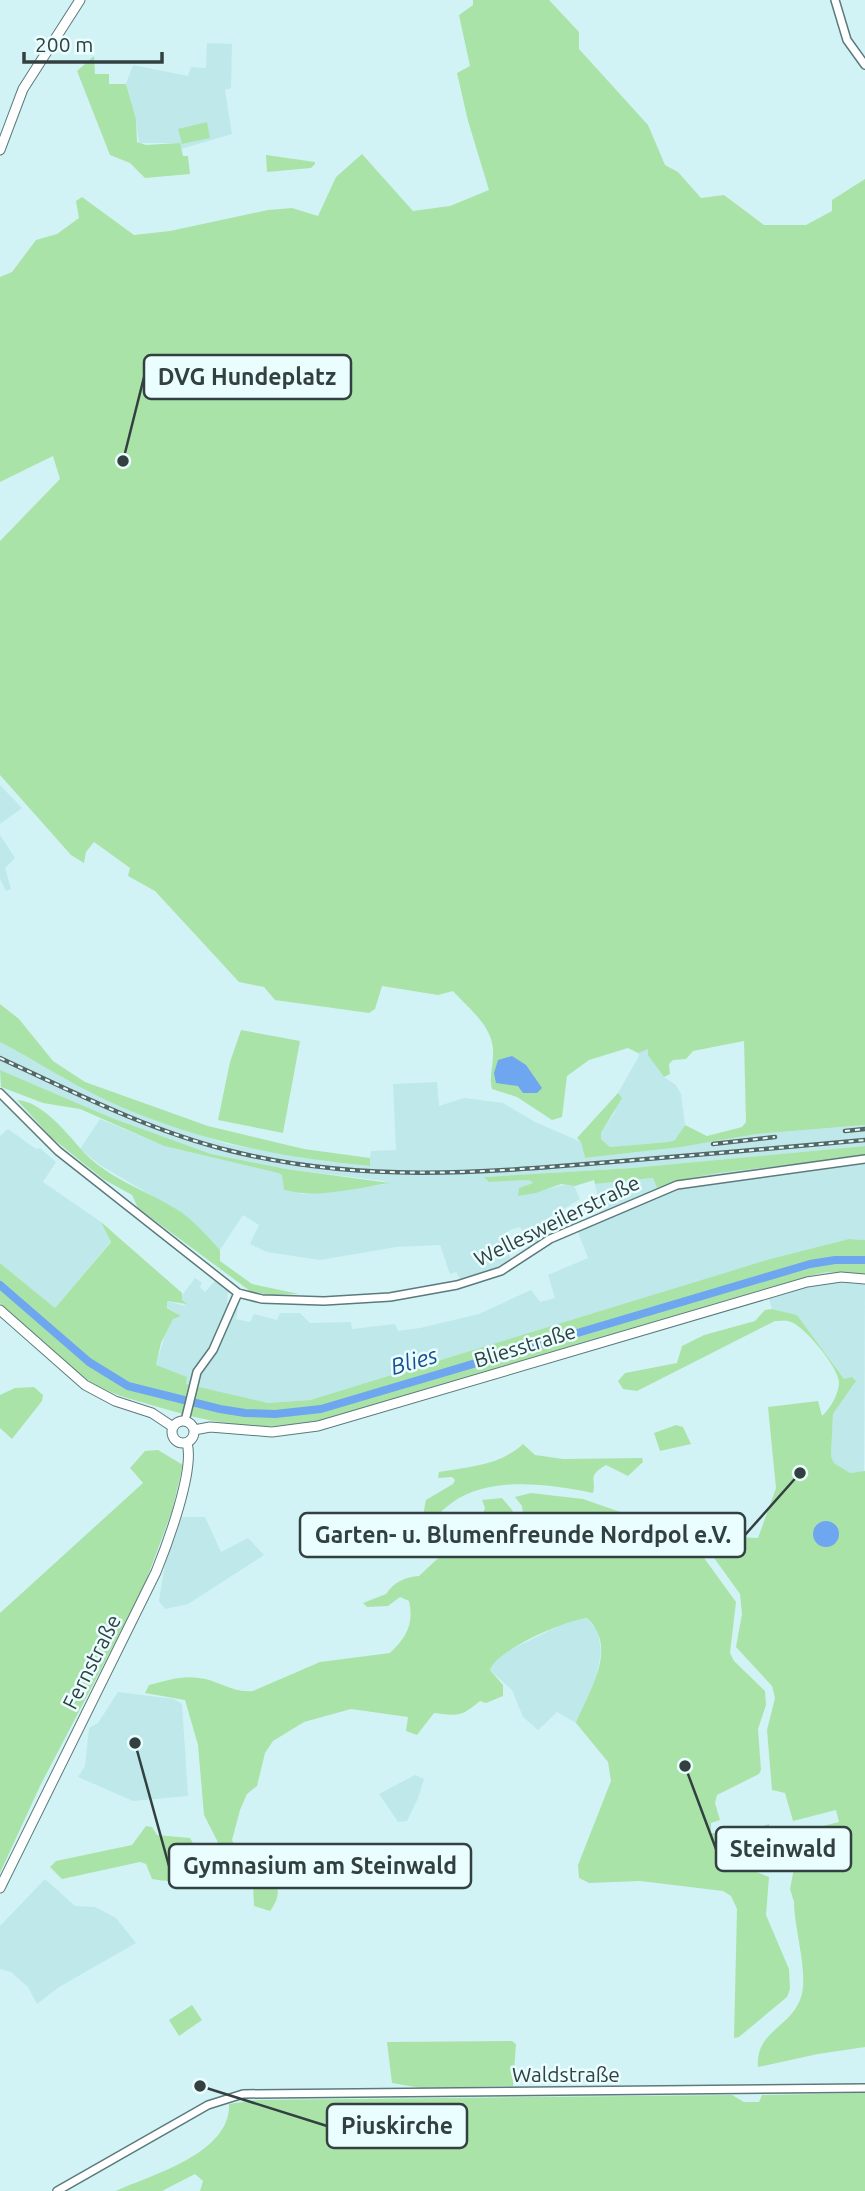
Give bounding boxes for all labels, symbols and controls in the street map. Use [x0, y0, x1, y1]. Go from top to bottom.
scale bar [24, 21, 163, 65]
text: 200 m [35, 32, 93, 56]
callout: DVG Hundeplatz [144, 355, 351, 399]
text: DVG Hundeplatz [158, 364, 336, 389]
street label: Wellesweilerstraße [470, 1170, 643, 1271]
street label: Bliesstraße [471, 1318, 578, 1372]
water label: Blies [388, 1342, 441, 1379]
callout: Garten- u. Blumenfreunde Nordpol e.V. [300, 1513, 745, 1557]
text: Garten- u. Blumenfreunde Nordpol e.V. [315, 1522, 731, 1547]
street label: Fernstraße [57, 1610, 125, 1713]
callout: Steinwald [716, 1827, 851, 1871]
text: Steinwald [730, 1836, 836, 1861]
callout: Gymnasium am Steinwald [169, 1844, 471, 1888]
text: Gymnasium am Steinwald [183, 1853, 457, 1878]
street label: Waldstraße [512, 2062, 620, 2086]
callout: Piuskirche [327, 2104, 467, 2148]
text: Piuskirche [341, 2113, 453, 2138]

